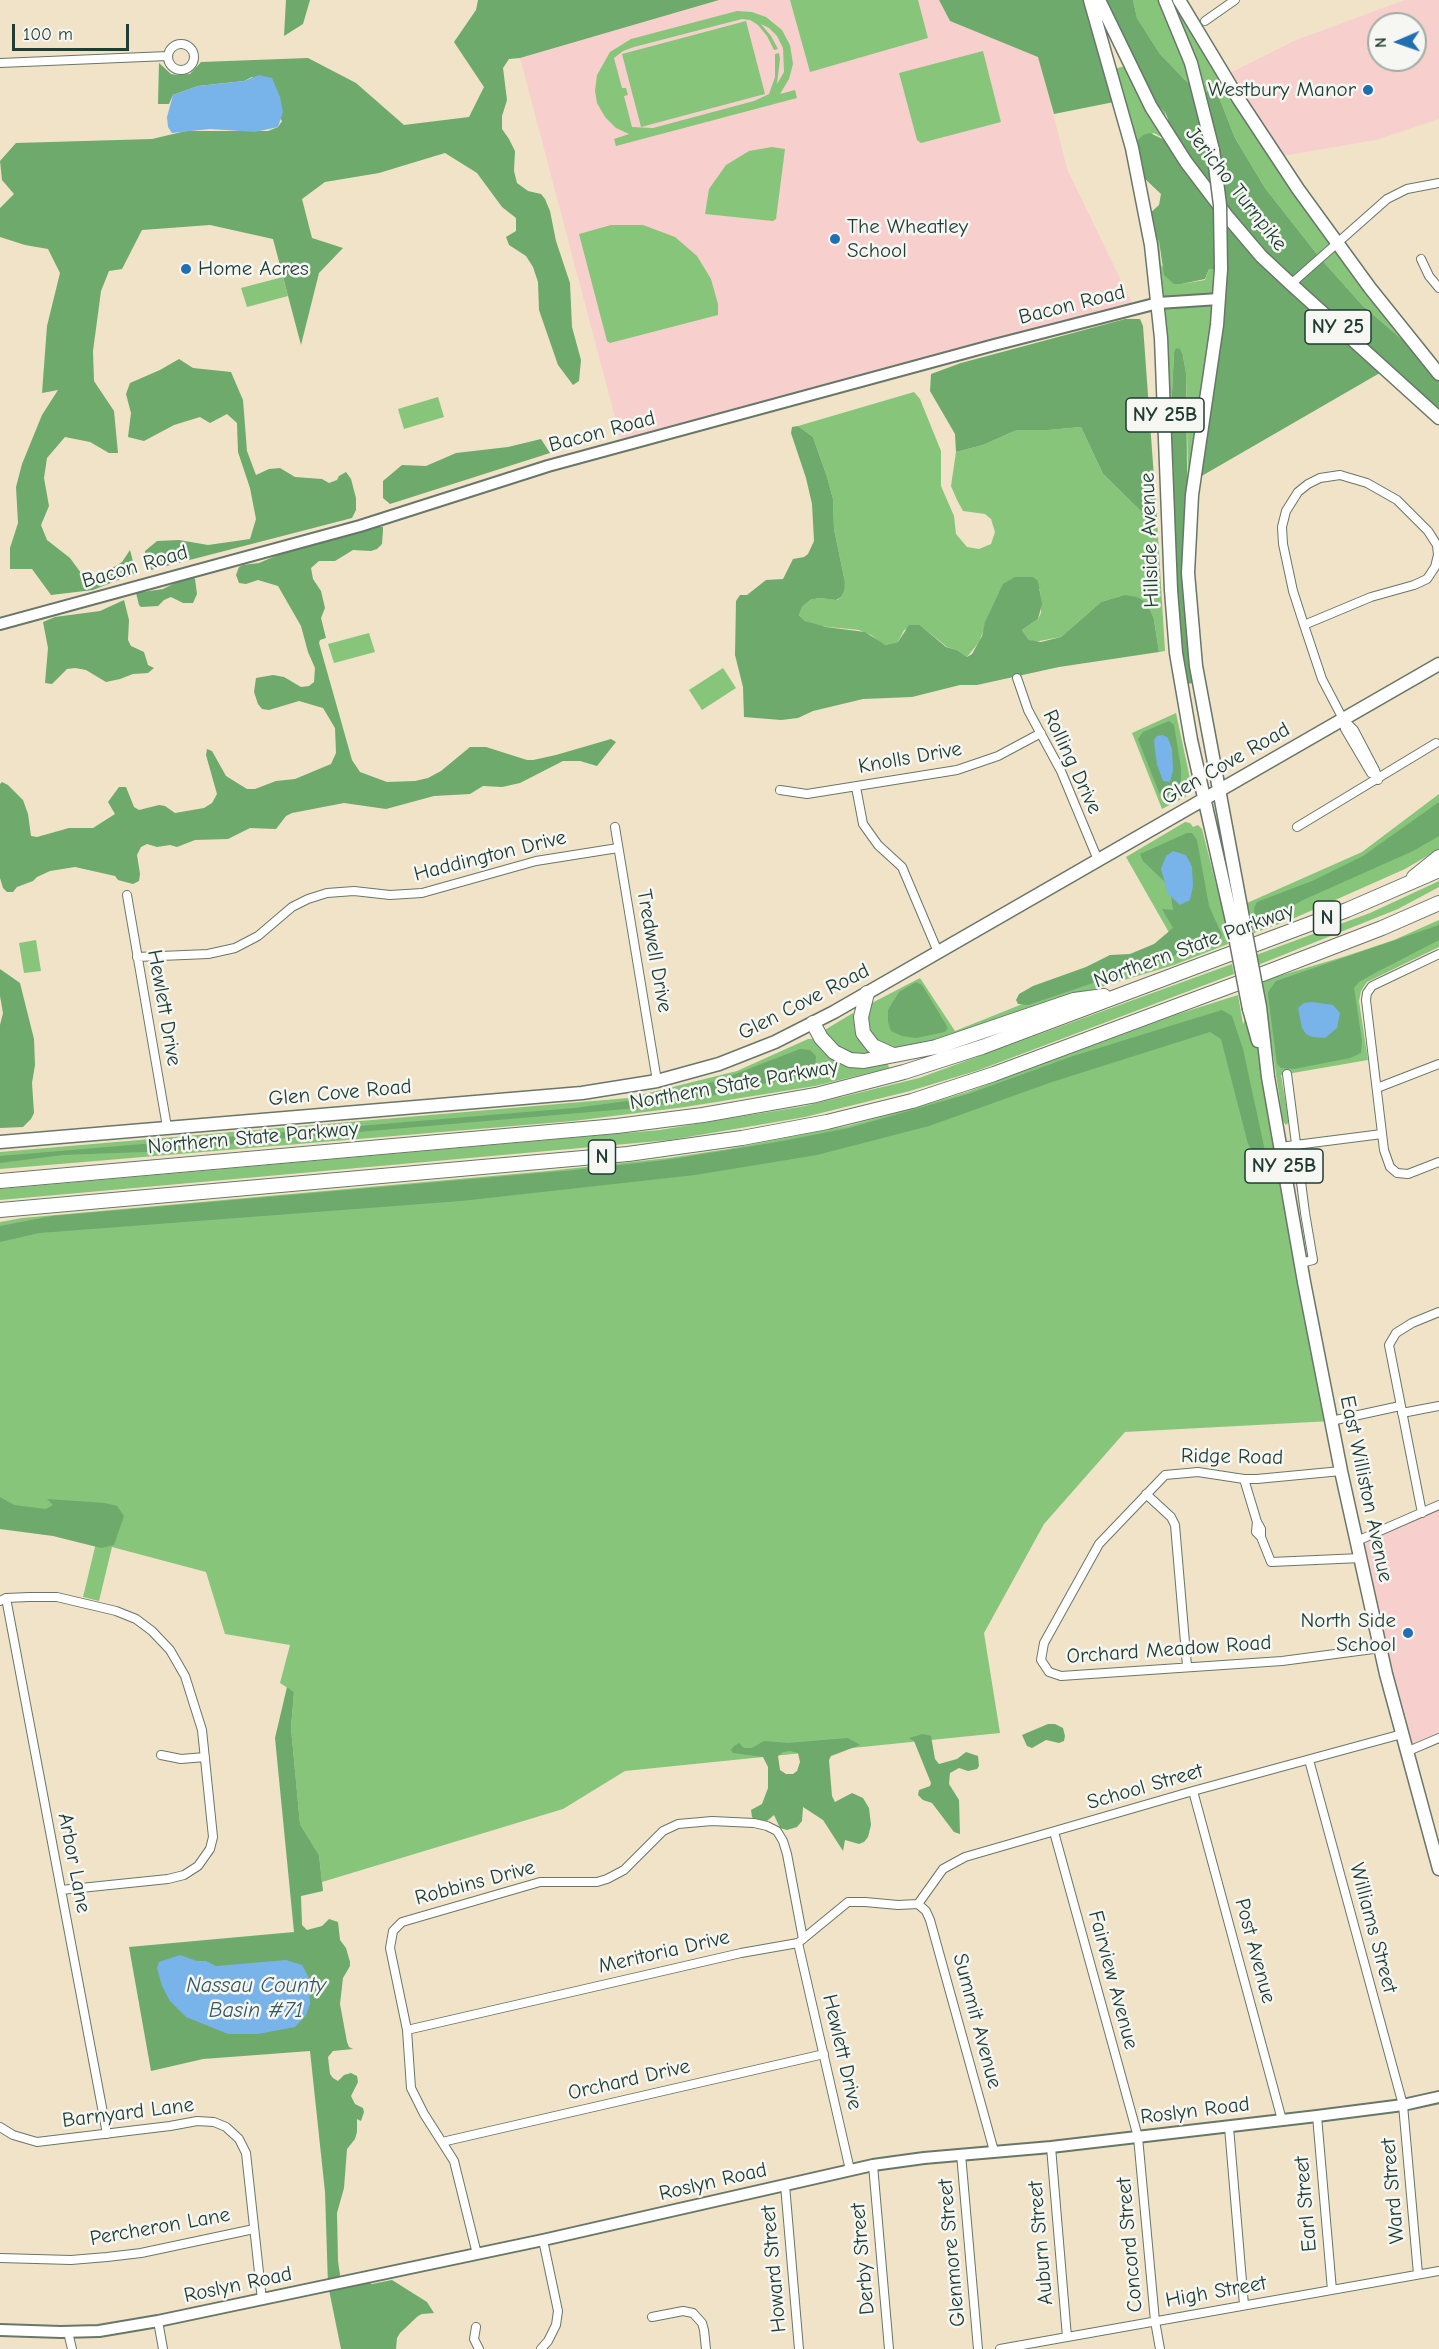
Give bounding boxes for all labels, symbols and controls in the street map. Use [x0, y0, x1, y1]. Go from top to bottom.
scale bar [15, 12, 132, 50]
north arrow [1367, 12, 1427, 72]
text: 100 m [23, 24, 73, 45]
text: N [1372, 37, 1390, 48]
place label: Westbury Manor [1208, 77, 1356, 103]
marker: Westbury Manor [1361, 83, 1375, 97]
street label: Jericho Turnpike [1180, 122, 1292, 256]
place label: The Wheatley School [847, 214, 968, 264]
marker: The Wheatley School [828, 232, 842, 246]
place label: Home Acres [198, 256, 309, 282]
marker: Home Acres [179, 262, 193, 276]
street label: Bacon Road [1016, 280, 1128, 330]
road number: NY 25 [1305, 310, 1371, 344]
road number: NY 25B [1126, 398, 1204, 432]
street label: Bacon Road [546, 406, 658, 458]
street label: Hillside Avenue [1135, 472, 1165, 608]
street label: Bacon Road [79, 540, 191, 594]
street label: Rolling Drive [1037, 706, 1107, 818]
street label: Glen Cove Road [1157, 717, 1295, 811]
street label: Knolls Drive [856, 737, 964, 779]
street label: Haddington Drive [411, 825, 569, 887]
street label: Tredwell Drive [631, 887, 677, 1015]
street label: Northern State Parkway [1090, 898, 1298, 994]
road number: N [1314, 901, 1340, 935]
street label: Hewlett Drive [141, 948, 187, 1068]
street label: Glen Cove Road [734, 958, 874, 1046]
street label: Northern State Parkway [628, 1054, 840, 1116]
street label: Glen Cove Road [267, 1074, 413, 1112]
street label: Northern State Parkway [147, 1116, 359, 1160]
road number: N [588, 1140, 616, 1174]
road number: NY 25B [1245, 1149, 1323, 1183]
street label: East Williston Avenue [1334, 1393, 1398, 1585]
street label: Ridge Road [1181, 1444, 1283, 1470]
place label: North Side School [1300, 1608, 1396, 1658]
marker: North Side School [1401, 1626, 1415, 1640]
street label: Orchard Meadow Road [1066, 1630, 1272, 1670]
street label: School Street [1084, 1758, 1206, 1816]
street label: Arbor Lane [52, 1811, 96, 1915]
street label: Robbins Drive [412, 1855, 538, 1911]
street label: Williams Street [1344, 1860, 1402, 1996]
street label: Post Avenue [1229, 1896, 1281, 2006]
street label: Fairview Avenue [1082, 1908, 1144, 2052]
street label: Meritoria Drive [596, 1925, 732, 1979]
street label: Summit Avenue [947, 1951, 1007, 2091]
water label: Nassau County Basin #71 [186, 1973, 326, 2024]
street label: Hewlett Drive [816, 1992, 868, 2112]
street label: Orchard Drive [566, 2054, 692, 2106]
street label: Barnyard Lane [61, 2092, 195, 2134]
street label: Roslyn Road [1139, 2092, 1251, 2130]
street label: Ward Street [1376, 2137, 1410, 2245]
street label: Earl Street [1289, 2155, 1323, 2253]
street label: Roslyn Road [657, 2157, 769, 2207]
street label: Concord Street [1112, 2177, 1148, 2313]
street label: Glenmore Street [933, 2178, 971, 2328]
street label: Auburn Street [1023, 2180, 1059, 2306]
street label: Percheron Lane [88, 2202, 232, 2252]
street label: Derby Street [846, 2202, 880, 2316]
street label: Howard Street [756, 2204, 792, 2334]
street label: Roslyn Road [182, 2261, 294, 2309]
street label: High Street [1164, 2271, 1268, 2313]

